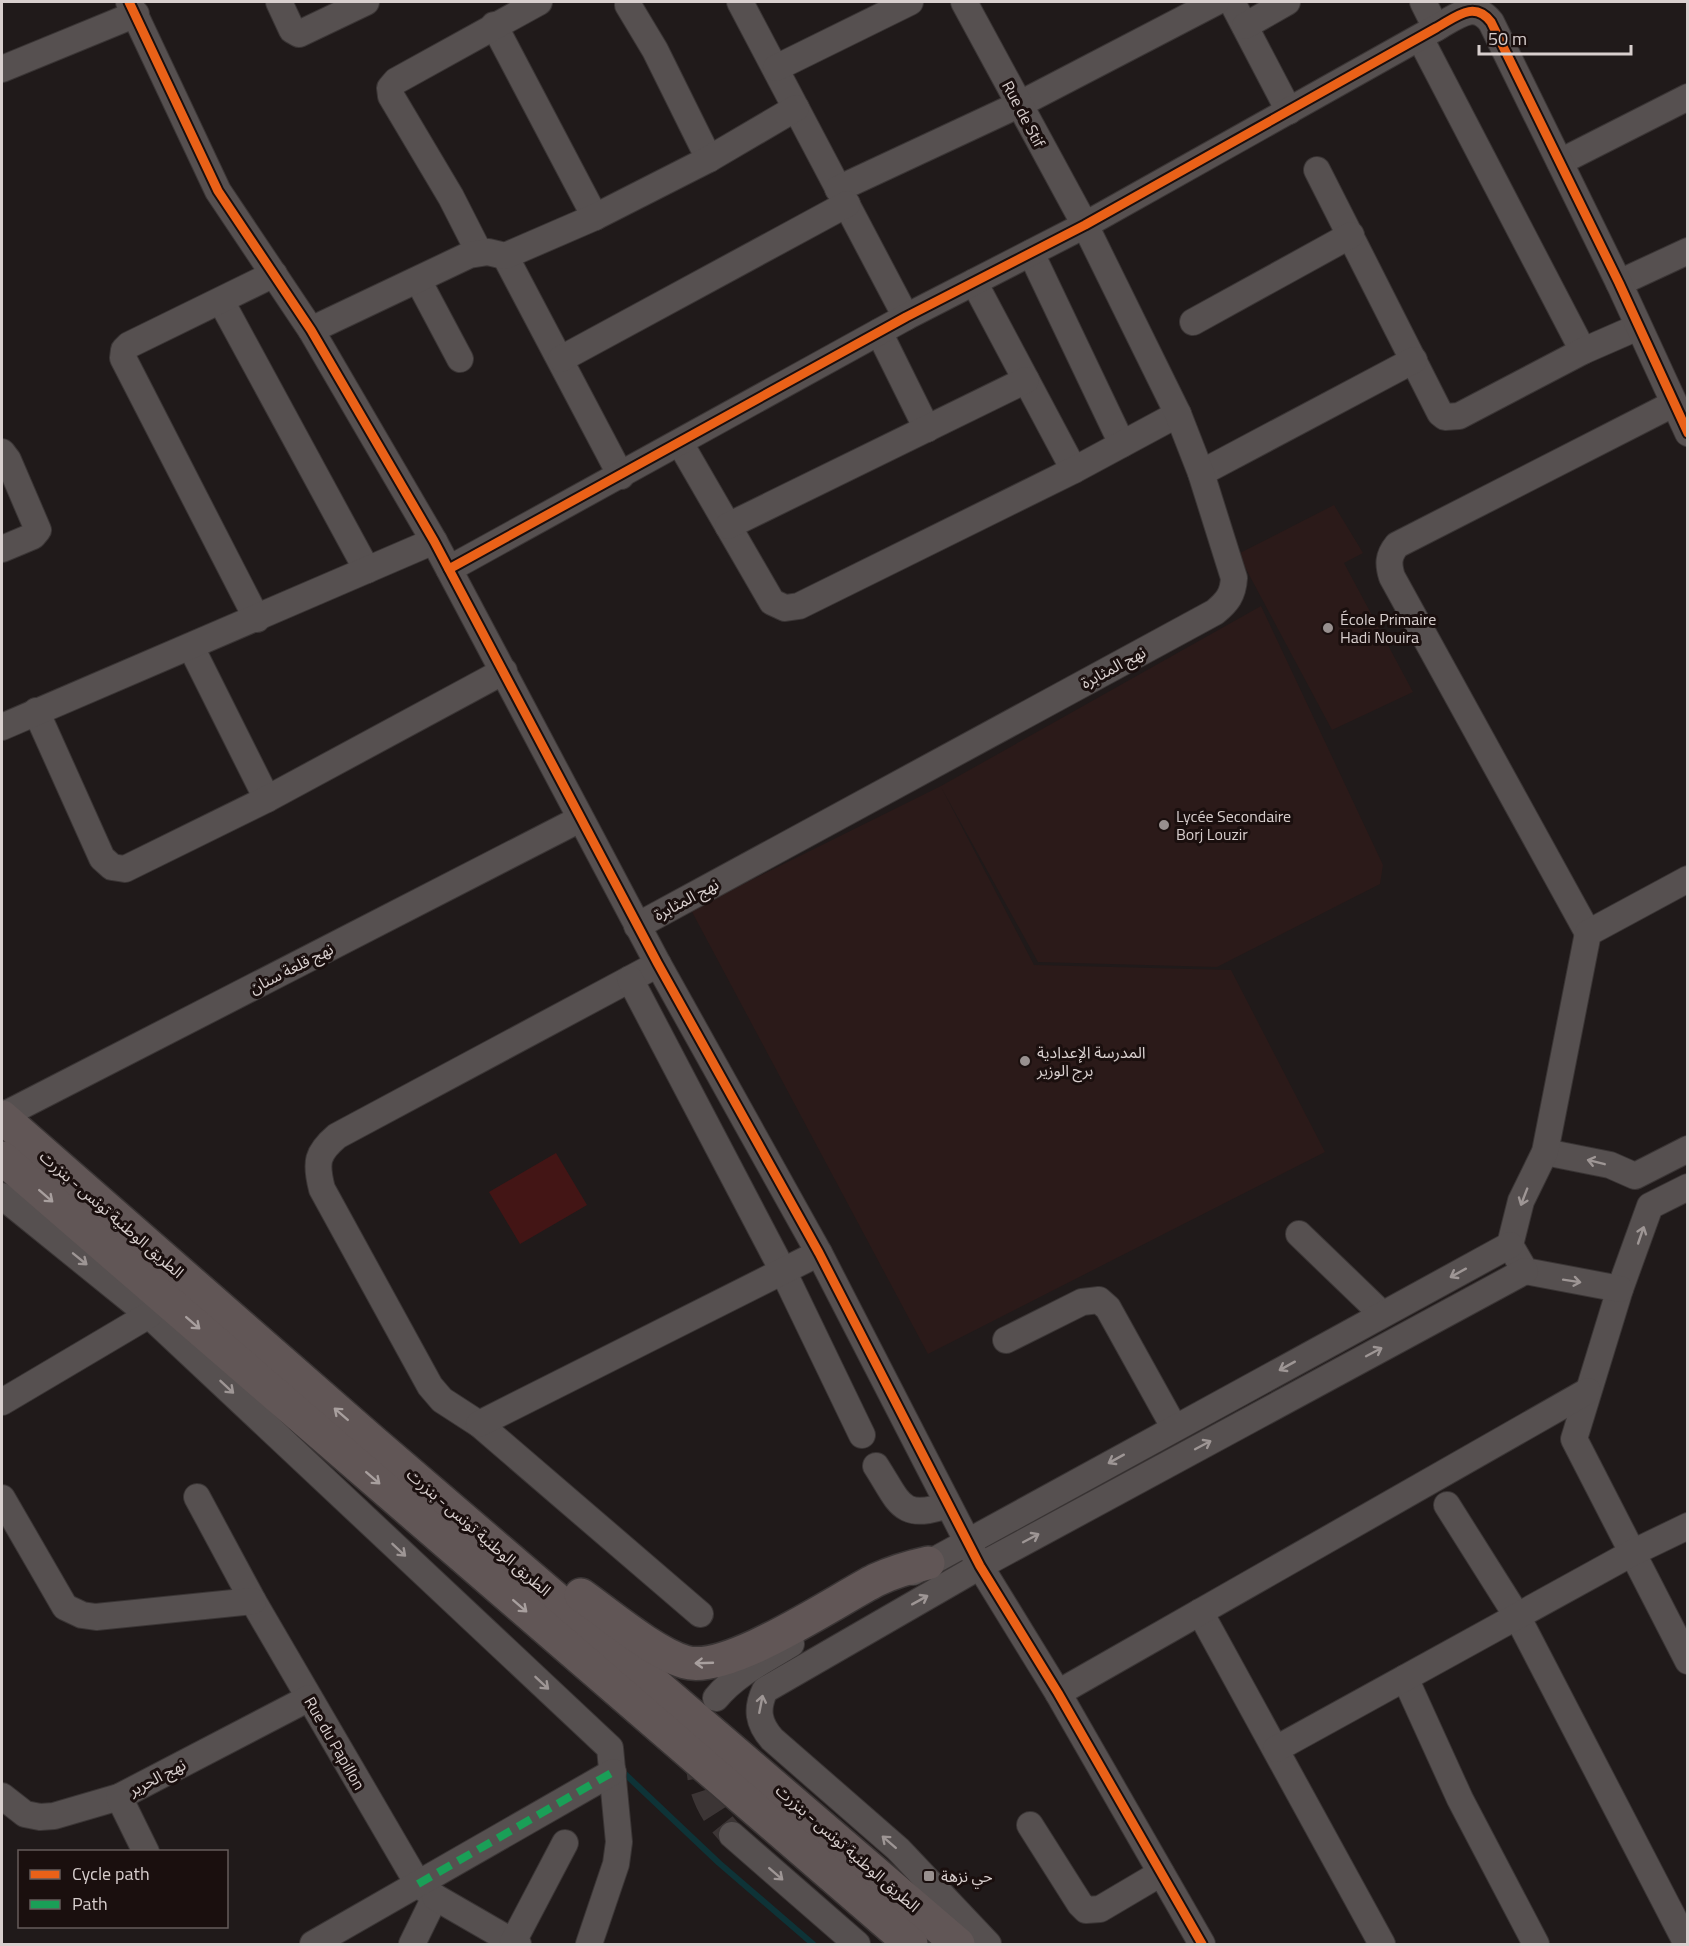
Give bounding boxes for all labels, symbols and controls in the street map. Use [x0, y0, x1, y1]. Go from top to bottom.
scale bar [1479, 18, 1630, 56]
text: 50 m [1488, 25, 1527, 52]
street label: Rue de Stif [996, 76, 1052, 152]
place label: École Primaire Hadi Nouira [1340, 607, 1436, 649]
marker: École Primaire Hadi Nouira [1321, 621, 1335, 635]
street label: نهج المثابرة [1076, 640, 1150, 695]
place label: Lycée Secondaire Borj Louzir [1176, 804, 1291, 846]
marker: Lycée Secondaire Borj Louzir [1157, 818, 1171, 832]
street label: نهج المثابرة [649, 872, 723, 927]
street label: نهج قلعة سنان [245, 937, 338, 1000]
place label: المدرسة الإعدادية برج الوزير [1036, 1040, 1146, 1083]
marker: المدرسة الإعدادية برج الوزير [1018, 1054, 1032, 1068]
street label: الطريق الوطنية تونس - بنزرت [35, 1144, 189, 1284]
one-way arrow [1587, 1155, 1606, 1167]
one-way arrow [1517, 1187, 1528, 1205]
one-way arrow [38, 1189, 53, 1203]
one-way arrow [1637, 1226, 1648, 1245]
one-way arrow [72, 1253, 88, 1266]
one-way arrow [1450, 1267, 1467, 1279]
one-way arrow [1562, 1276, 1581, 1287]
one-way arrow [185, 1316, 200, 1330]
one-way arrow [1365, 1346, 1383, 1357]
one-way arrow [1279, 1360, 1296, 1372]
one-way arrow [219, 1380, 234, 1395]
one-way arrow [333, 1407, 348, 1421]
one-way arrow [1194, 1439, 1211, 1451]
one-way arrow [1108, 1453, 1125, 1465]
street label: الطريق الوطنية تونس - بنزرت [402, 1462, 556, 1602]
one-way arrow [365, 1471, 380, 1485]
one-way arrow [1022, 1532, 1040, 1543]
one-way arrow [392, 1543, 407, 1557]
one-way arrow [911, 1593, 928, 1605]
one-way arrow [512, 1599, 527, 1613]
one-way arrow [695, 1657, 714, 1669]
one-way arrow [534, 1676, 549, 1690]
street label: Rue du Papillon [299, 1692, 371, 1794]
one-way arrow [756, 1695, 767, 1715]
street label: نهج الحرير [123, 1752, 190, 1803]
street label: الطريق الوطنية تونس - بنزرت [771, 1778, 925, 1918]
one-way arrow [882, 1835, 897, 1849]
legend [18, 1850, 228, 1928]
text: Cycle path [72, 1860, 150, 1887]
place label: حي نزهة [941, 1864, 993, 1889]
one-way arrow [768, 1867, 783, 1881]
marker: حي نزهة [922, 1869, 936, 1883]
text: Path [72, 1890, 108, 1917]

